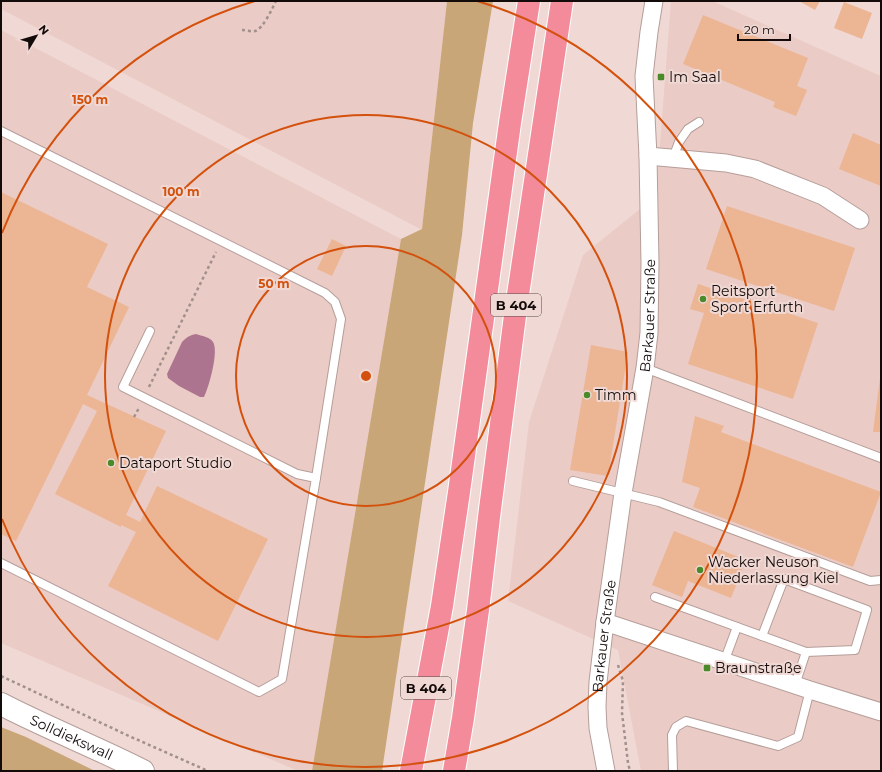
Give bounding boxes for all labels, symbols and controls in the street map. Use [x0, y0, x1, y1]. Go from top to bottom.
north arrow [16, 16, 56, 56]
scale bar [738, 16, 790, 42]
text: N [36, 22, 52, 38]
text: 20 m [744, 22, 775, 37]
place label: Im Saal [669, 68, 721, 86]
marker: Im Saal [656, 72, 666, 82]
text: 150 m [72, 92, 108, 107]
text: 100 m [163, 184, 199, 199]
street label: Barkauer Straße [636, 259, 659, 373]
text: 50 m [258, 276, 290, 291]
place label: Reitsport Sport Erfurth [711, 282, 803, 316]
road number: B 404 [491, 294, 541, 316]
marker: Reitsport Sport Erfurth [698, 294, 708, 304]
centre of rings [359, 369, 373, 383]
place label: Timm [595, 386, 637, 404]
marker: Timm [582, 390, 592, 400]
place label: Dataport Studio [119, 454, 232, 472]
marker: Dataport Studio [106, 458, 116, 468]
place label: Wacker Neuson Niederlassung Kiel [708, 553, 839, 587]
marker: Wacker Neuson Niederlassung Kiel [695, 565, 705, 575]
street label: Barkauer Straße [589, 579, 620, 693]
place label: Braunstraße [715, 659, 801, 677]
marker: Braunstraße [702, 663, 712, 673]
road number: B 404 [401, 677, 451, 699]
street label: Solldiekswall [27, 711, 116, 764]

